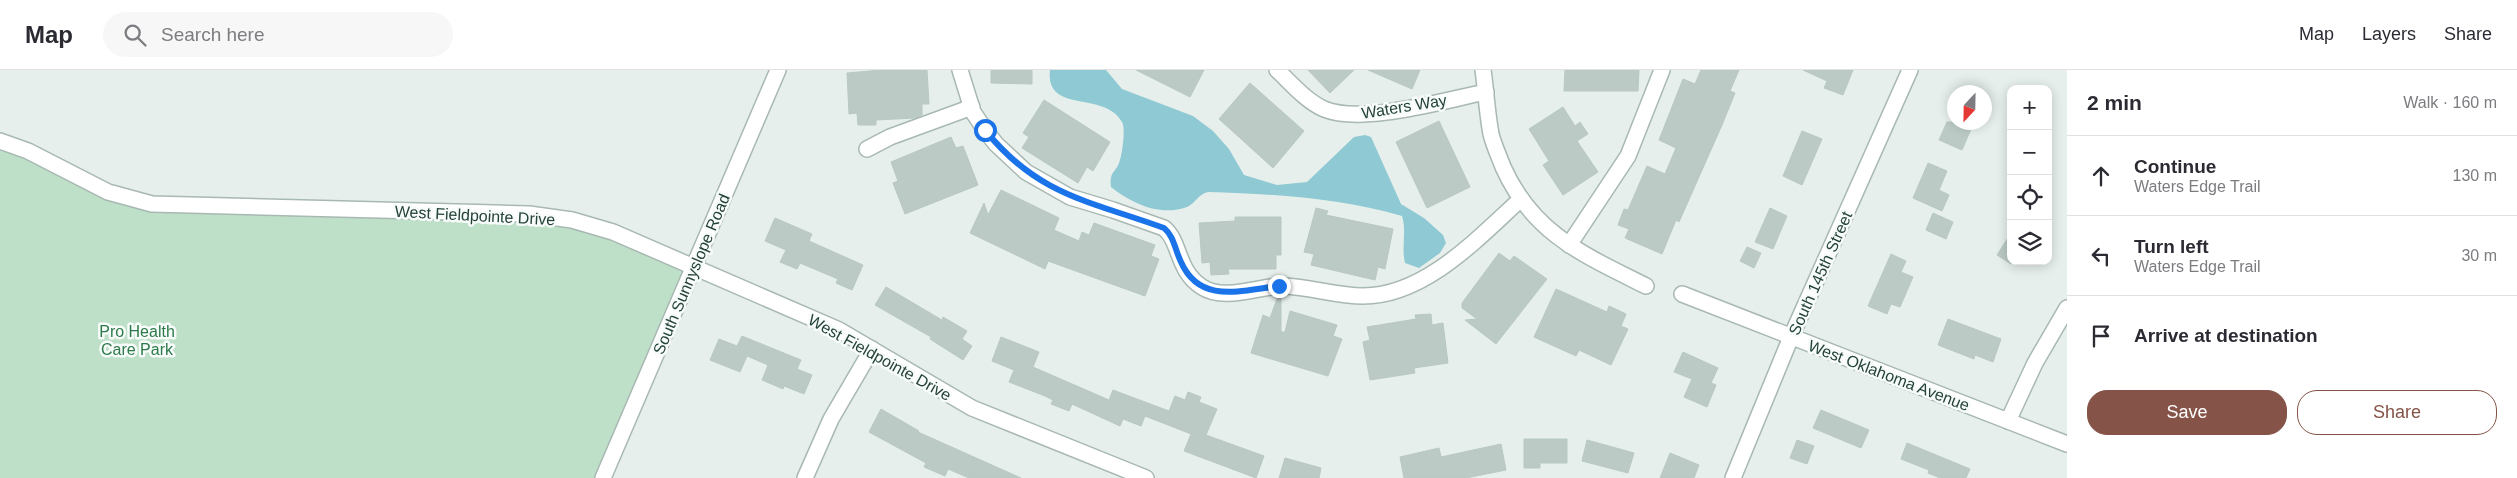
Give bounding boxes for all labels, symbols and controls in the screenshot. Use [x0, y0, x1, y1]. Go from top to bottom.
search box [103, 12, 453, 57]
text: Map [25, 21, 73, 48]
icon: search [121, 21, 149, 49]
text: Search here [161, 24, 265, 45]
text: Map [2299, 24, 2334, 44]
text: Layers [2362, 24, 2416, 44]
text: Share [2444, 24, 2492, 44]
north arrow [1947, 85, 1992, 130]
map controls [2007, 85, 2052, 265]
button: + [2007, 85, 2052, 130]
street label: Waters Way [1360, 91, 1448, 122]
text: 2 min [2087, 91, 2142, 114]
text: Walk · 160 m [2403, 94, 2497, 111]
route start [974, 119, 997, 142]
button: − [2007, 130, 2052, 175]
text: Continue [2134, 156, 2216, 177]
icon: ahead [2087, 162, 2115, 190]
text: 130 m [2453, 167, 2497, 184]
button: locate [2007, 175, 2052, 220]
text: Waters Edge Trail [2134, 178, 2261, 195]
street label: South Sunnyslope Road [650, 191, 733, 357]
street label: West Fieldpointe Drive [394, 203, 556, 228]
street label: South 145th Street [1786, 208, 1856, 338]
button: layers [2007, 220, 2052, 265]
text: Turn left [2134, 236, 2209, 257]
icon: left [2087, 242, 2115, 270]
text: 30 m [2461, 247, 2497, 264]
text: Waters Edge Trail [2134, 258, 2261, 275]
route end [1268, 275, 1291, 298]
street label: West Fieldpointe Drive [805, 311, 954, 404]
icon: arrive [2087, 322, 2115, 350]
park label: Pro Health Care Park [99, 323, 175, 358]
text: Arrive at destination [2134, 325, 2318, 346]
street label: West Oklahoma Avenue [1806, 337, 1972, 414]
button: Save [2087, 390, 2287, 435]
button: Share [2297, 390, 2497, 435]

